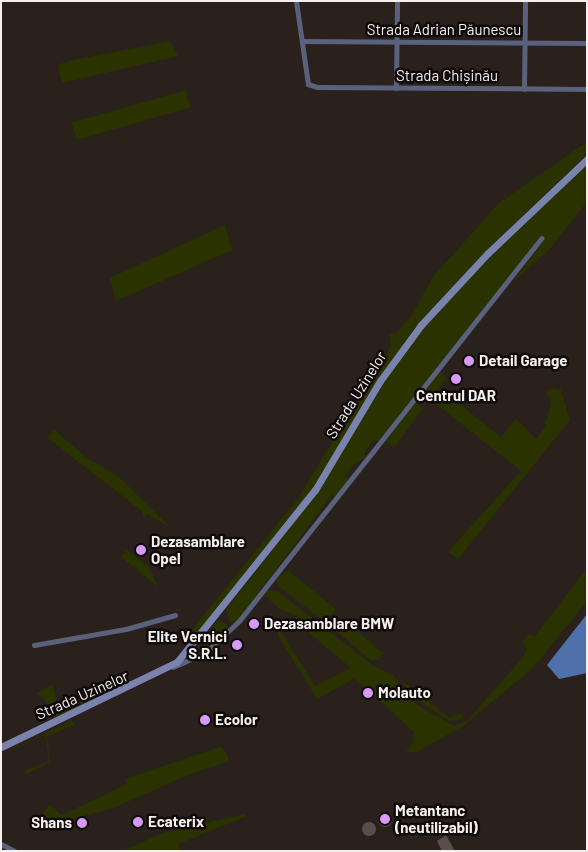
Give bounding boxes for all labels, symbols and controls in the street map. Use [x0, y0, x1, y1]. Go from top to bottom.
street label: Strada Adrian Păunescu [367, 21, 521, 39]
street label: Strada Chișinău [396, 67, 498, 85]
street label: Strada Uzinelor [322, 348, 390, 442]
place label: Detail Garage [479, 352, 568, 370]
marker: Detail Garage [463, 355, 475, 367]
marker: Centrul DAR [450, 373, 462, 385]
place label: Centrul DAR [416, 387, 496, 405]
place label: Dezasamblare Opel [151, 532, 245, 567]
marker: Dezasamblare Opel [135, 544, 147, 556]
place label: Dezasamblare BMW [264, 615, 394, 633]
marker: Dezasamblare BMW [248, 618, 260, 630]
place label: Elite Vernici S.R.L. [148, 627, 227, 662]
marker: Elite Vernici S.R.L. [231, 639, 243, 651]
street label: Strada Uzinelor [33, 667, 131, 723]
place label: Molauto [378, 684, 431, 702]
marker: Molauto [362, 687, 374, 699]
place label: Ecolor [215, 711, 258, 729]
marker: Ecolor [199, 714, 211, 726]
place label: Metantanc (neutilizabil) [395, 801, 478, 836]
place label: Ecaterix [148, 813, 204, 831]
marker: Metantanc (neutilizabil) [379, 813, 391, 825]
place label: Shans [31, 814, 72, 832]
marker: Ecaterix [132, 816, 144, 828]
marker: Shans [76, 817, 88, 829]

